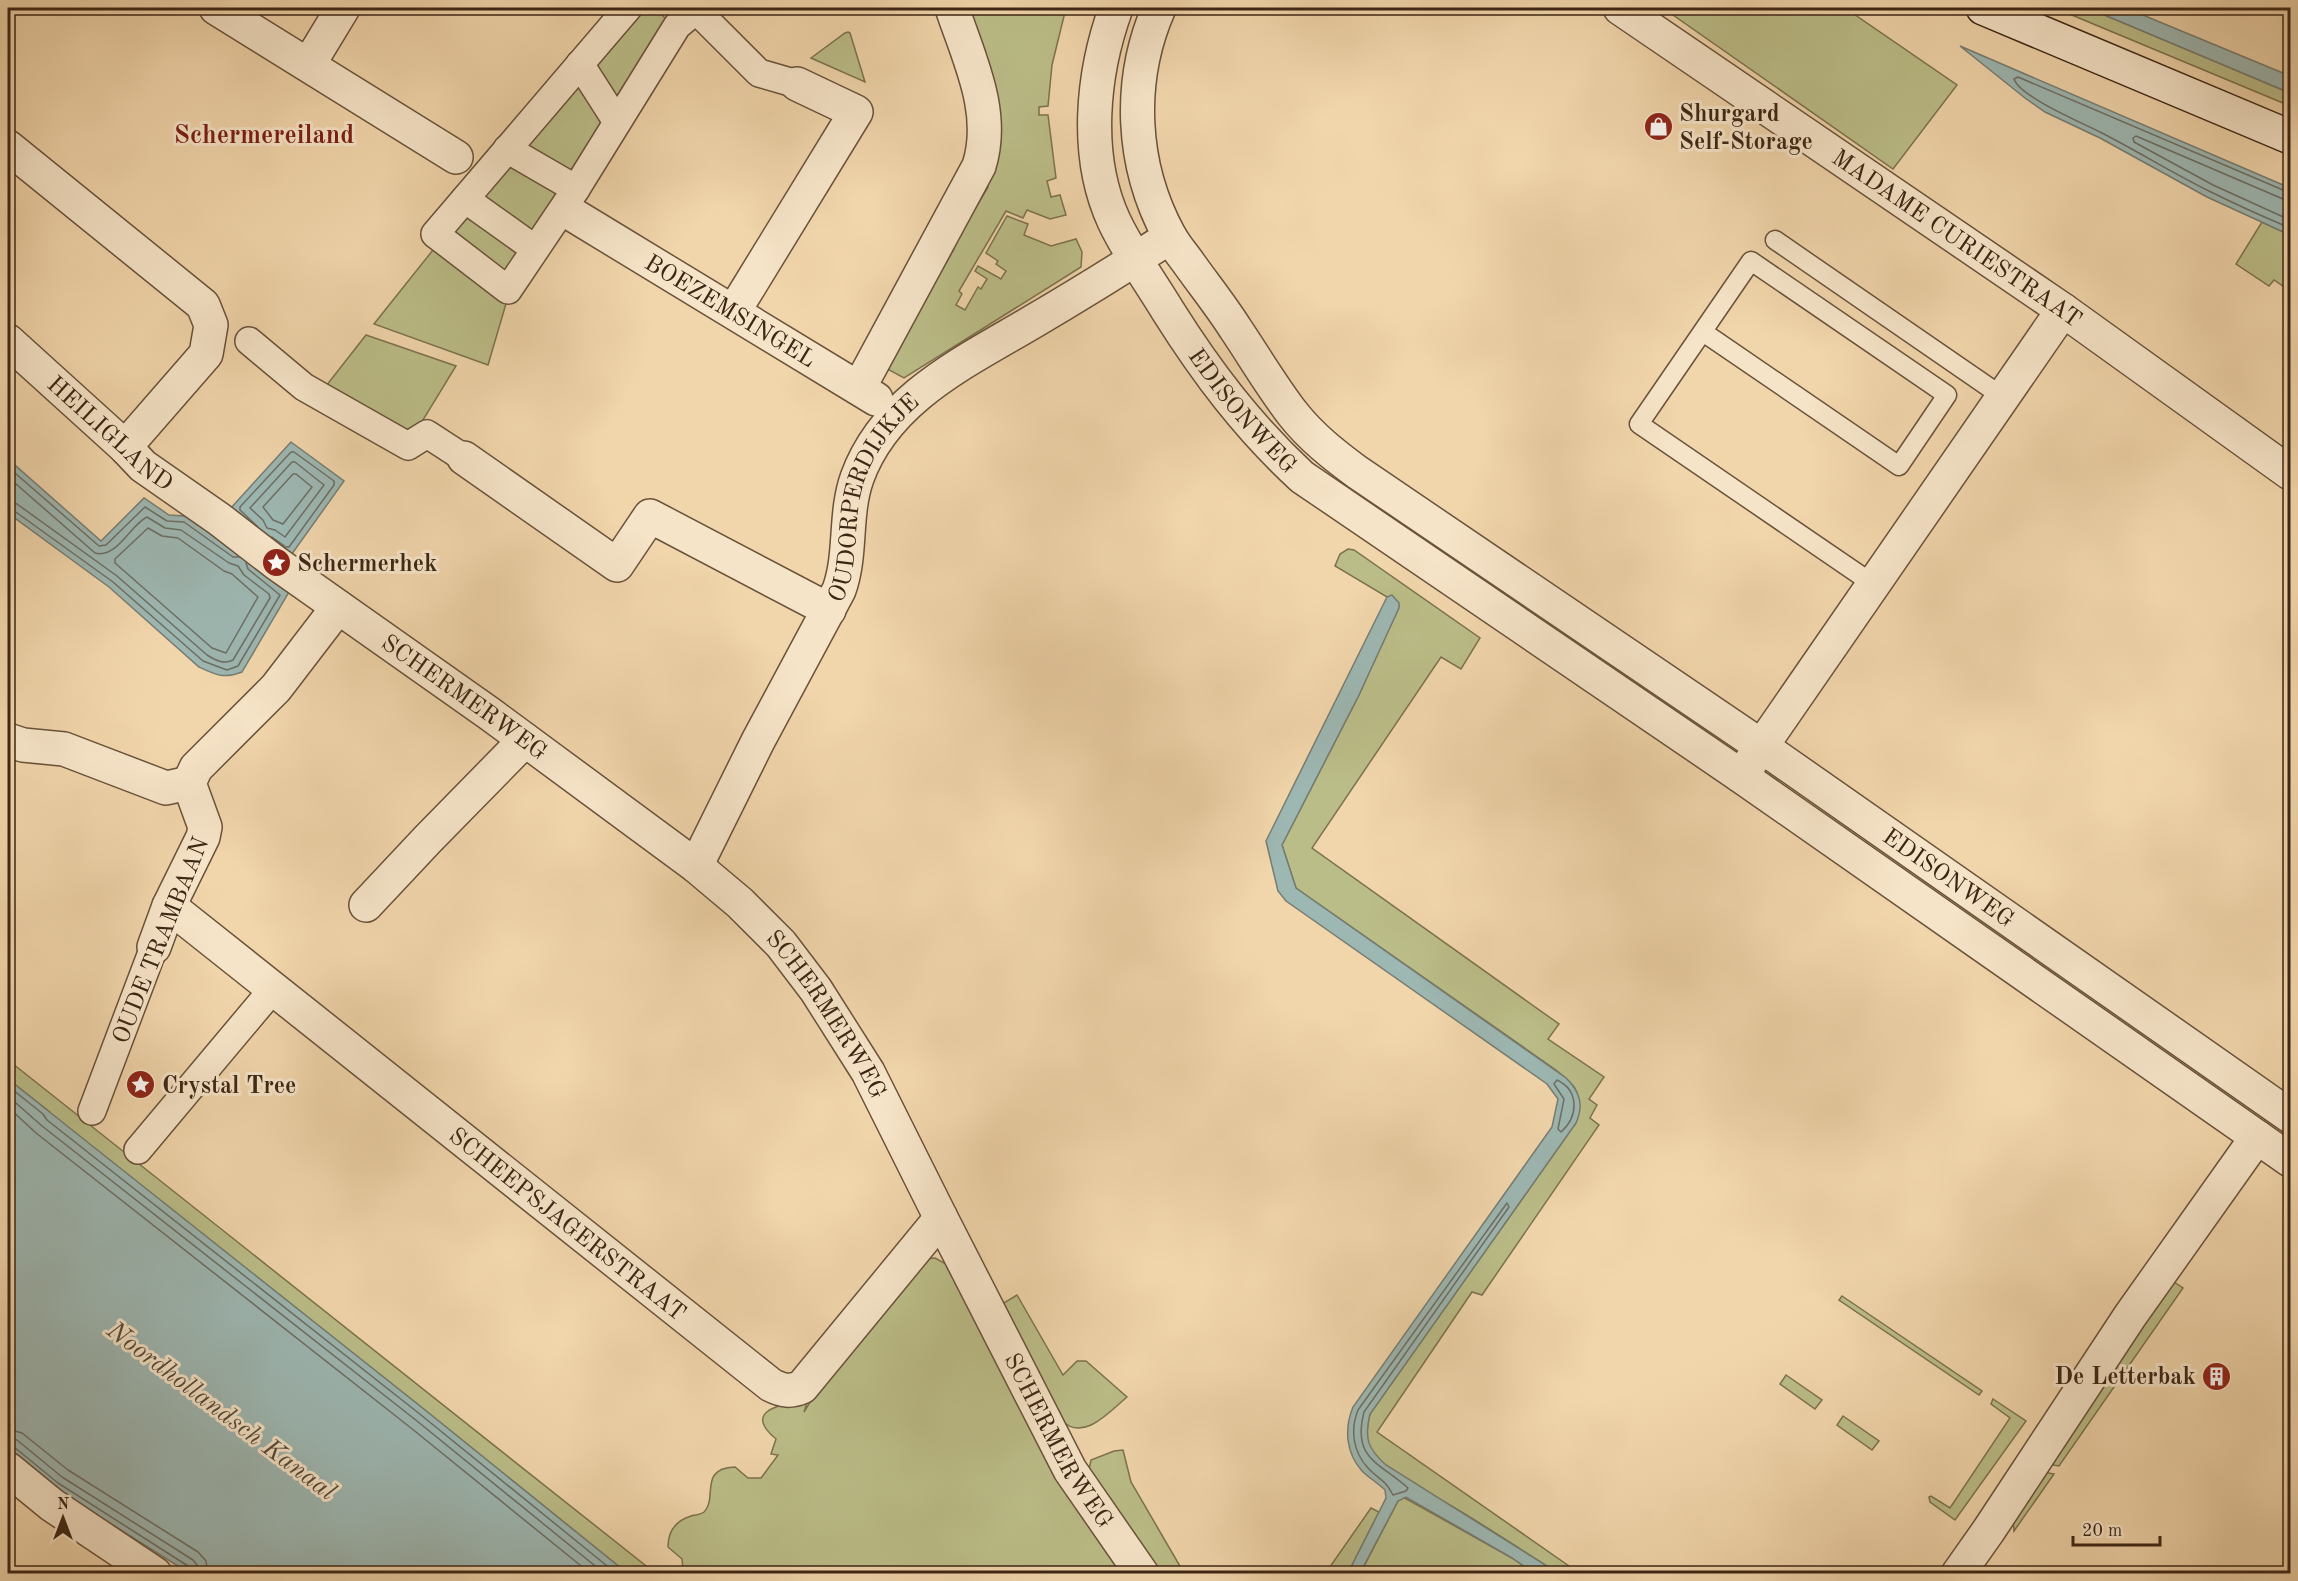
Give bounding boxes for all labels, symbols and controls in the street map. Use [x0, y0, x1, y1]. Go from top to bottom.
place label: Shurgard Self-Storage [1679, 103, 1813, 155]
shop icon: Shurgard Self-Storage [1642, 111, 1674, 143]
district label: Schermereiland [174, 123, 354, 149]
street label: MADAME CURIESTRAAT [1827, 146, 2085, 333]
street label: BOEZEMSINGEL [640, 251, 819, 373]
street label: EDISONWEG [1183, 345, 1300, 479]
street label: HEILIGLAND [42, 373, 176, 497]
street label: OUDORPERDIJKJE [825, 390, 924, 607]
place icon: Schermerhek [260, 547, 292, 579]
place label: Schermerhek [297, 553, 437, 577]
street label: SCHERMERWEG [376, 631, 551, 766]
street label: EDISONWEG [1878, 825, 2018, 933]
street label: OUDE TRAMBAAN [109, 834, 214, 1047]
street label: SCHERMERWEG [761, 927, 889, 1103]
place icon: Crystal Tree [125, 1069, 157, 1101]
place label: Crystal Tree [162, 1075, 296, 1099]
street label: SCHEEPSJAGERSTRAAT [444, 1124, 689, 1327]
water label: Noordhollandsch Kanaal [101, 1317, 340, 1506]
street label: SCHERMERWEG [998, 1350, 1116, 1533]
building icon: De Letterbak [2201, 1360, 2233, 1392]
place label: De Letterbak [2054, 1366, 2196, 1390]
north arrow [33, 1488, 93, 1548]
text: N [57, 1497, 70, 1513]
scale bar [2073, 1509, 2160, 1547]
text: 20 m [2082, 1522, 2122, 1540]

